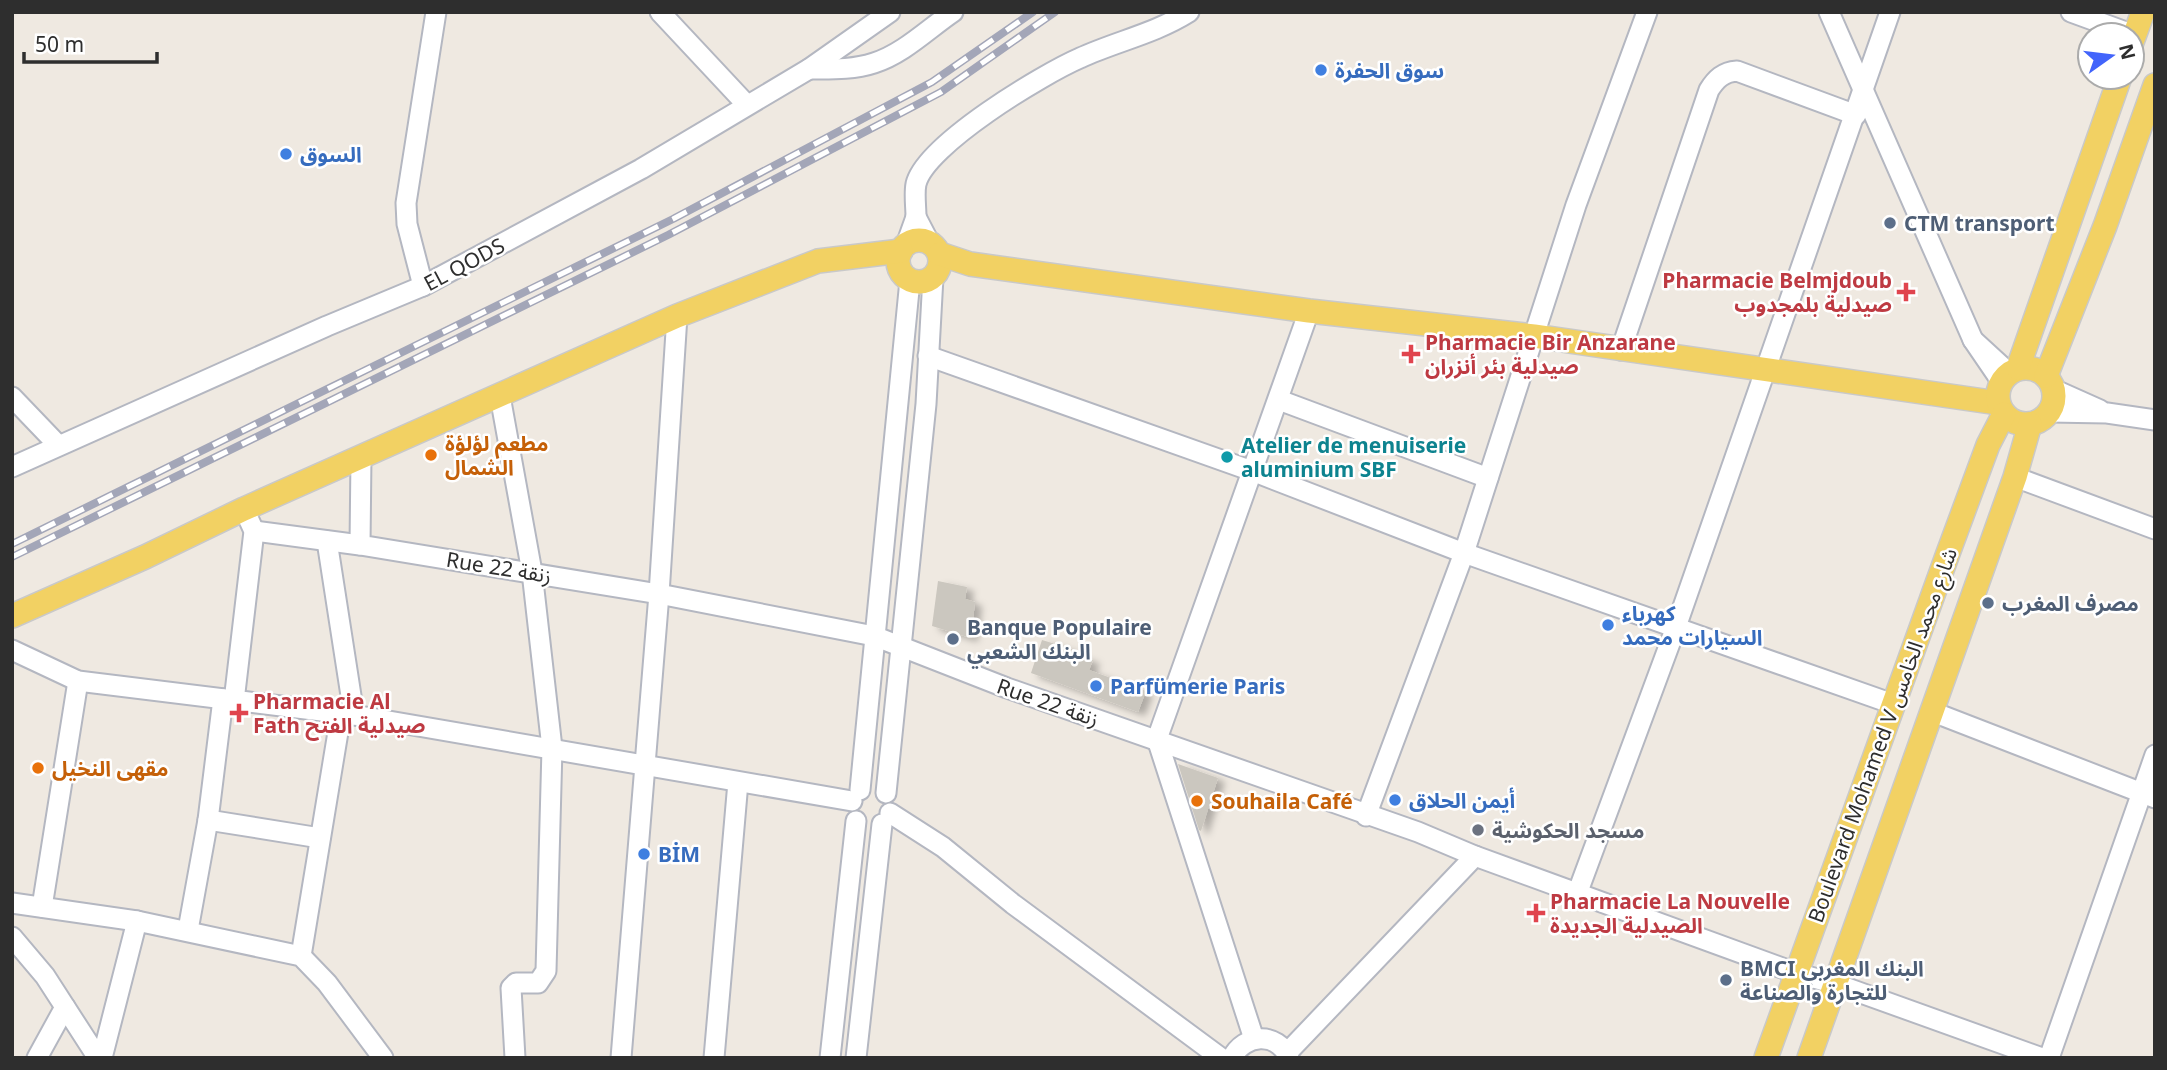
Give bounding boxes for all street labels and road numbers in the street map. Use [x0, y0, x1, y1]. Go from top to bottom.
street label: EL QODS [419, 231, 509, 297]
street label: Boulevard Mohamed V شارع محمد الخامس [1801, 544, 1965, 927]
street label: Rue 22 زنقة [444, 545, 554, 589]
street label: Rue 22 زنقة [993, 671, 1103, 733]

